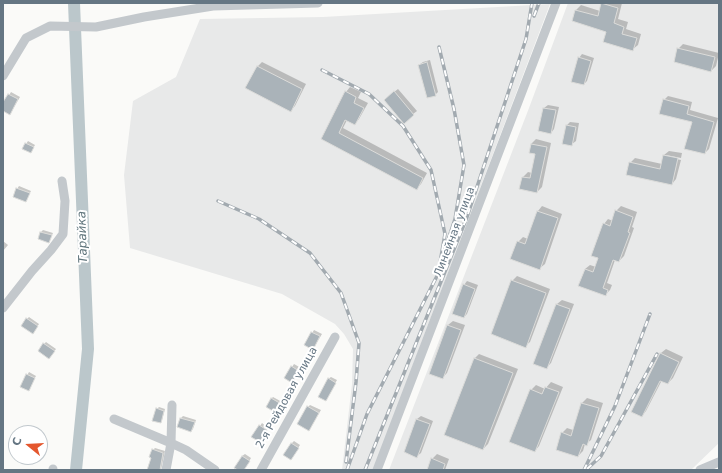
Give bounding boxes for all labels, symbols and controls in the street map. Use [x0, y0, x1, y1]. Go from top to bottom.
street label: Линейная улица [432, 185, 478, 279]
water label: Тарайка [75, 211, 91, 263]
street label: 2-я Рейдовая улица [254, 345, 320, 451]
north arrow [8, 425, 48, 465]
text: С [10, 436, 24, 447]

